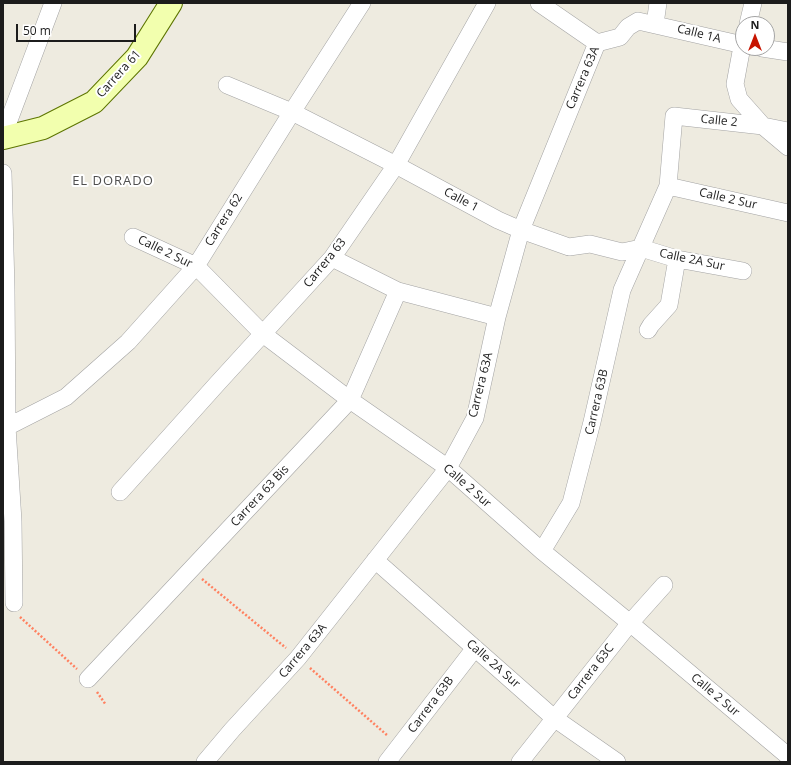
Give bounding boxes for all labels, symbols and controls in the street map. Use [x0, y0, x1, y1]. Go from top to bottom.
scale bar [18, 16, 138, 42]
north arrow [735, 16, 775, 56]
text: N [751, 17, 759, 32]
text: 50 m [23, 22, 51, 39]
street label: Calle 1A [676, 22, 722, 46]
street label: Carrera 63A [563, 44, 603, 112]
street label: Carrera 61 [94, 47, 144, 101]
street label: Calle 2 [700, 112, 738, 130]
district label: EL DORADO [72, 173, 154, 189]
street label: Calle 1 [441, 185, 481, 215]
street label: Calle 2 Sur [698, 185, 758, 213]
street label: Carrera 62 [202, 191, 246, 249]
street label: Calle 2 Sur [135, 233, 195, 271]
street label: Carrera 63 [301, 235, 349, 291]
street label: Calle 2A Sur [658, 246, 726, 274]
street label: Carrera 63A [466, 351, 496, 419]
street label: Carrera 63B [582, 368, 612, 436]
street label: Calle 2 Sur [440, 461, 494, 511]
street label: Carrera 63 Bis [228, 462, 292, 530]
street label: Carrera 63A [276, 621, 330, 681]
street label: Calle 2A Sur [463, 637, 523, 691]
street label: Carrera 63C [565, 641, 617, 703]
street label: Calle 2 Sur [688, 671, 742, 719]
street label: Carrera 63B [405, 674, 457, 736]

